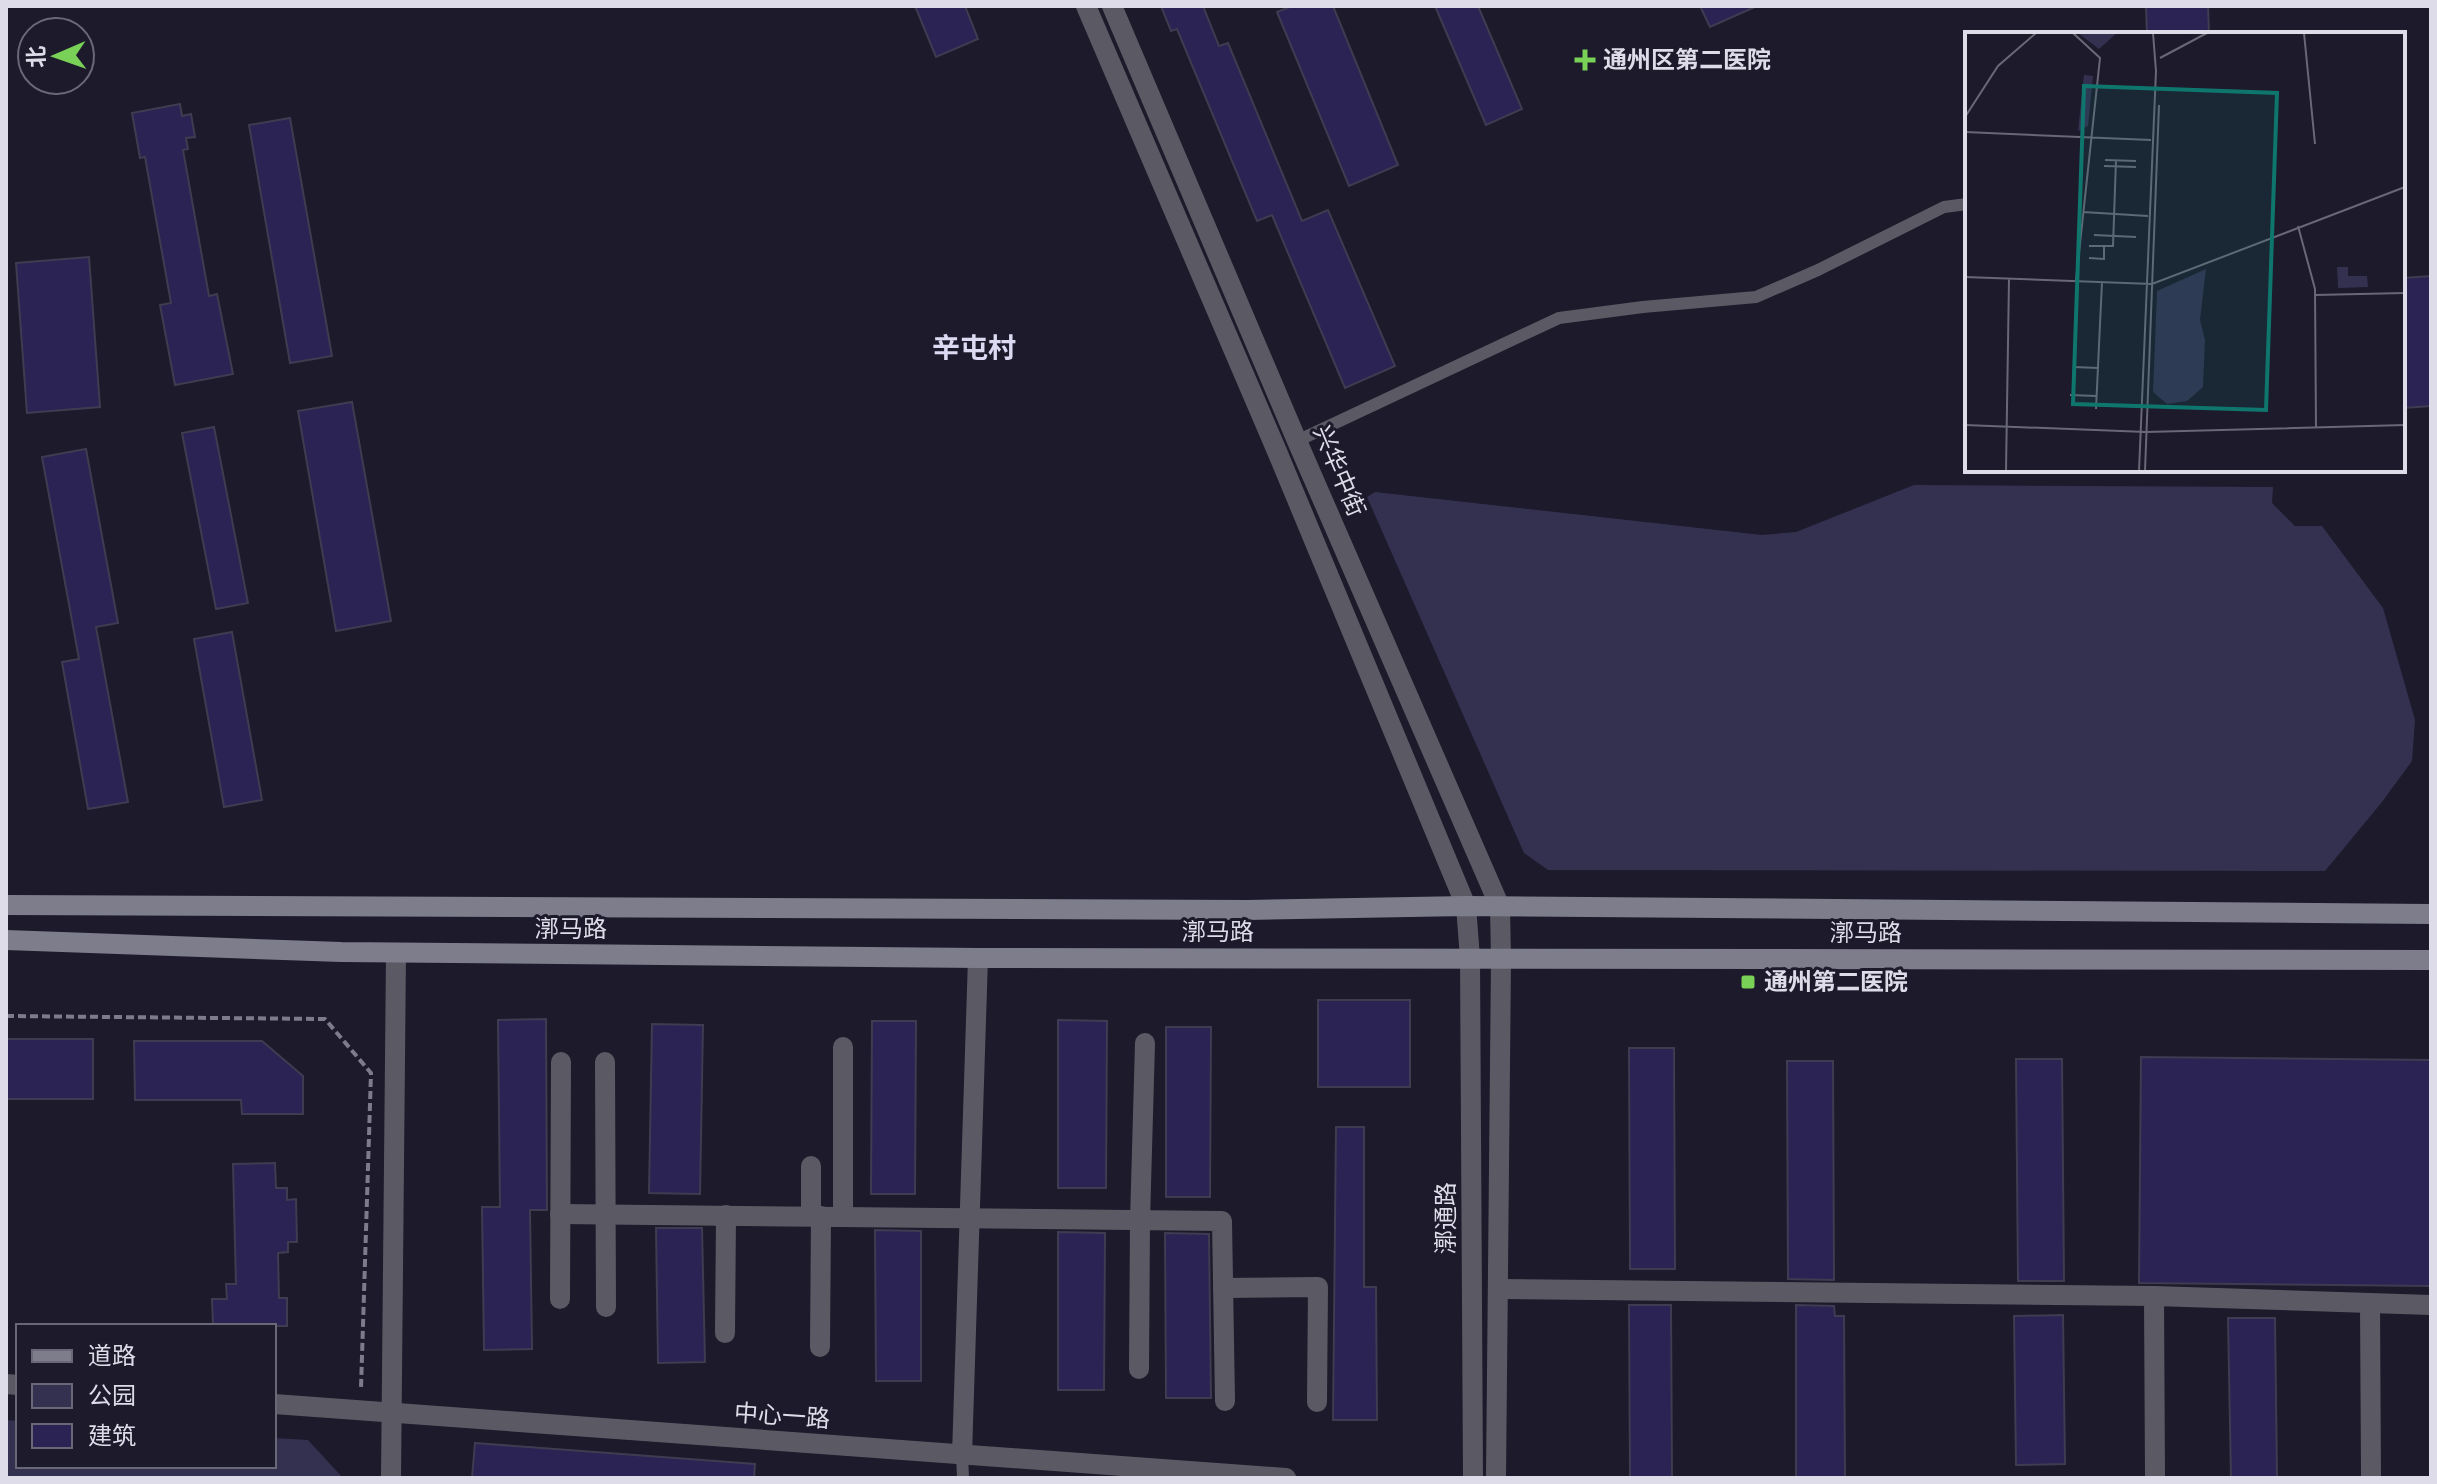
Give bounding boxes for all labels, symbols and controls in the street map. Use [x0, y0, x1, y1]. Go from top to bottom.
north arrow [16, 16, 96, 96]
inset map [1965, 32, 2405, 472]
text: 北 [23, 45, 50, 68]
place label: 通州区第二医院 [1603, 46, 1771, 74]
marker: 通州区第二医院 [1574, 49, 1596, 71]
district label: 辛屯村 [932, 332, 1016, 365]
street label: 兴华中街 [1307, 421, 1371, 521]
street label: 漷马路 [535, 915, 607, 943]
street label: 漷马路 [1182, 918, 1254, 946]
street label: 漷马路 [1830, 919, 1902, 947]
place label: 通州第二医院 [1764, 968, 1908, 996]
marker: 通州第二医院 [1739, 973, 1757, 991]
street label: 漷通路 [1432, 1182, 1460, 1254]
legend [16, 1324, 276, 1468]
text: 道路 [88, 1342, 136, 1370]
text: 公园 [88, 1382, 136, 1410]
street label: 中心一路 [733, 1399, 831, 1433]
text: 建筑 [88, 1422, 136, 1450]

